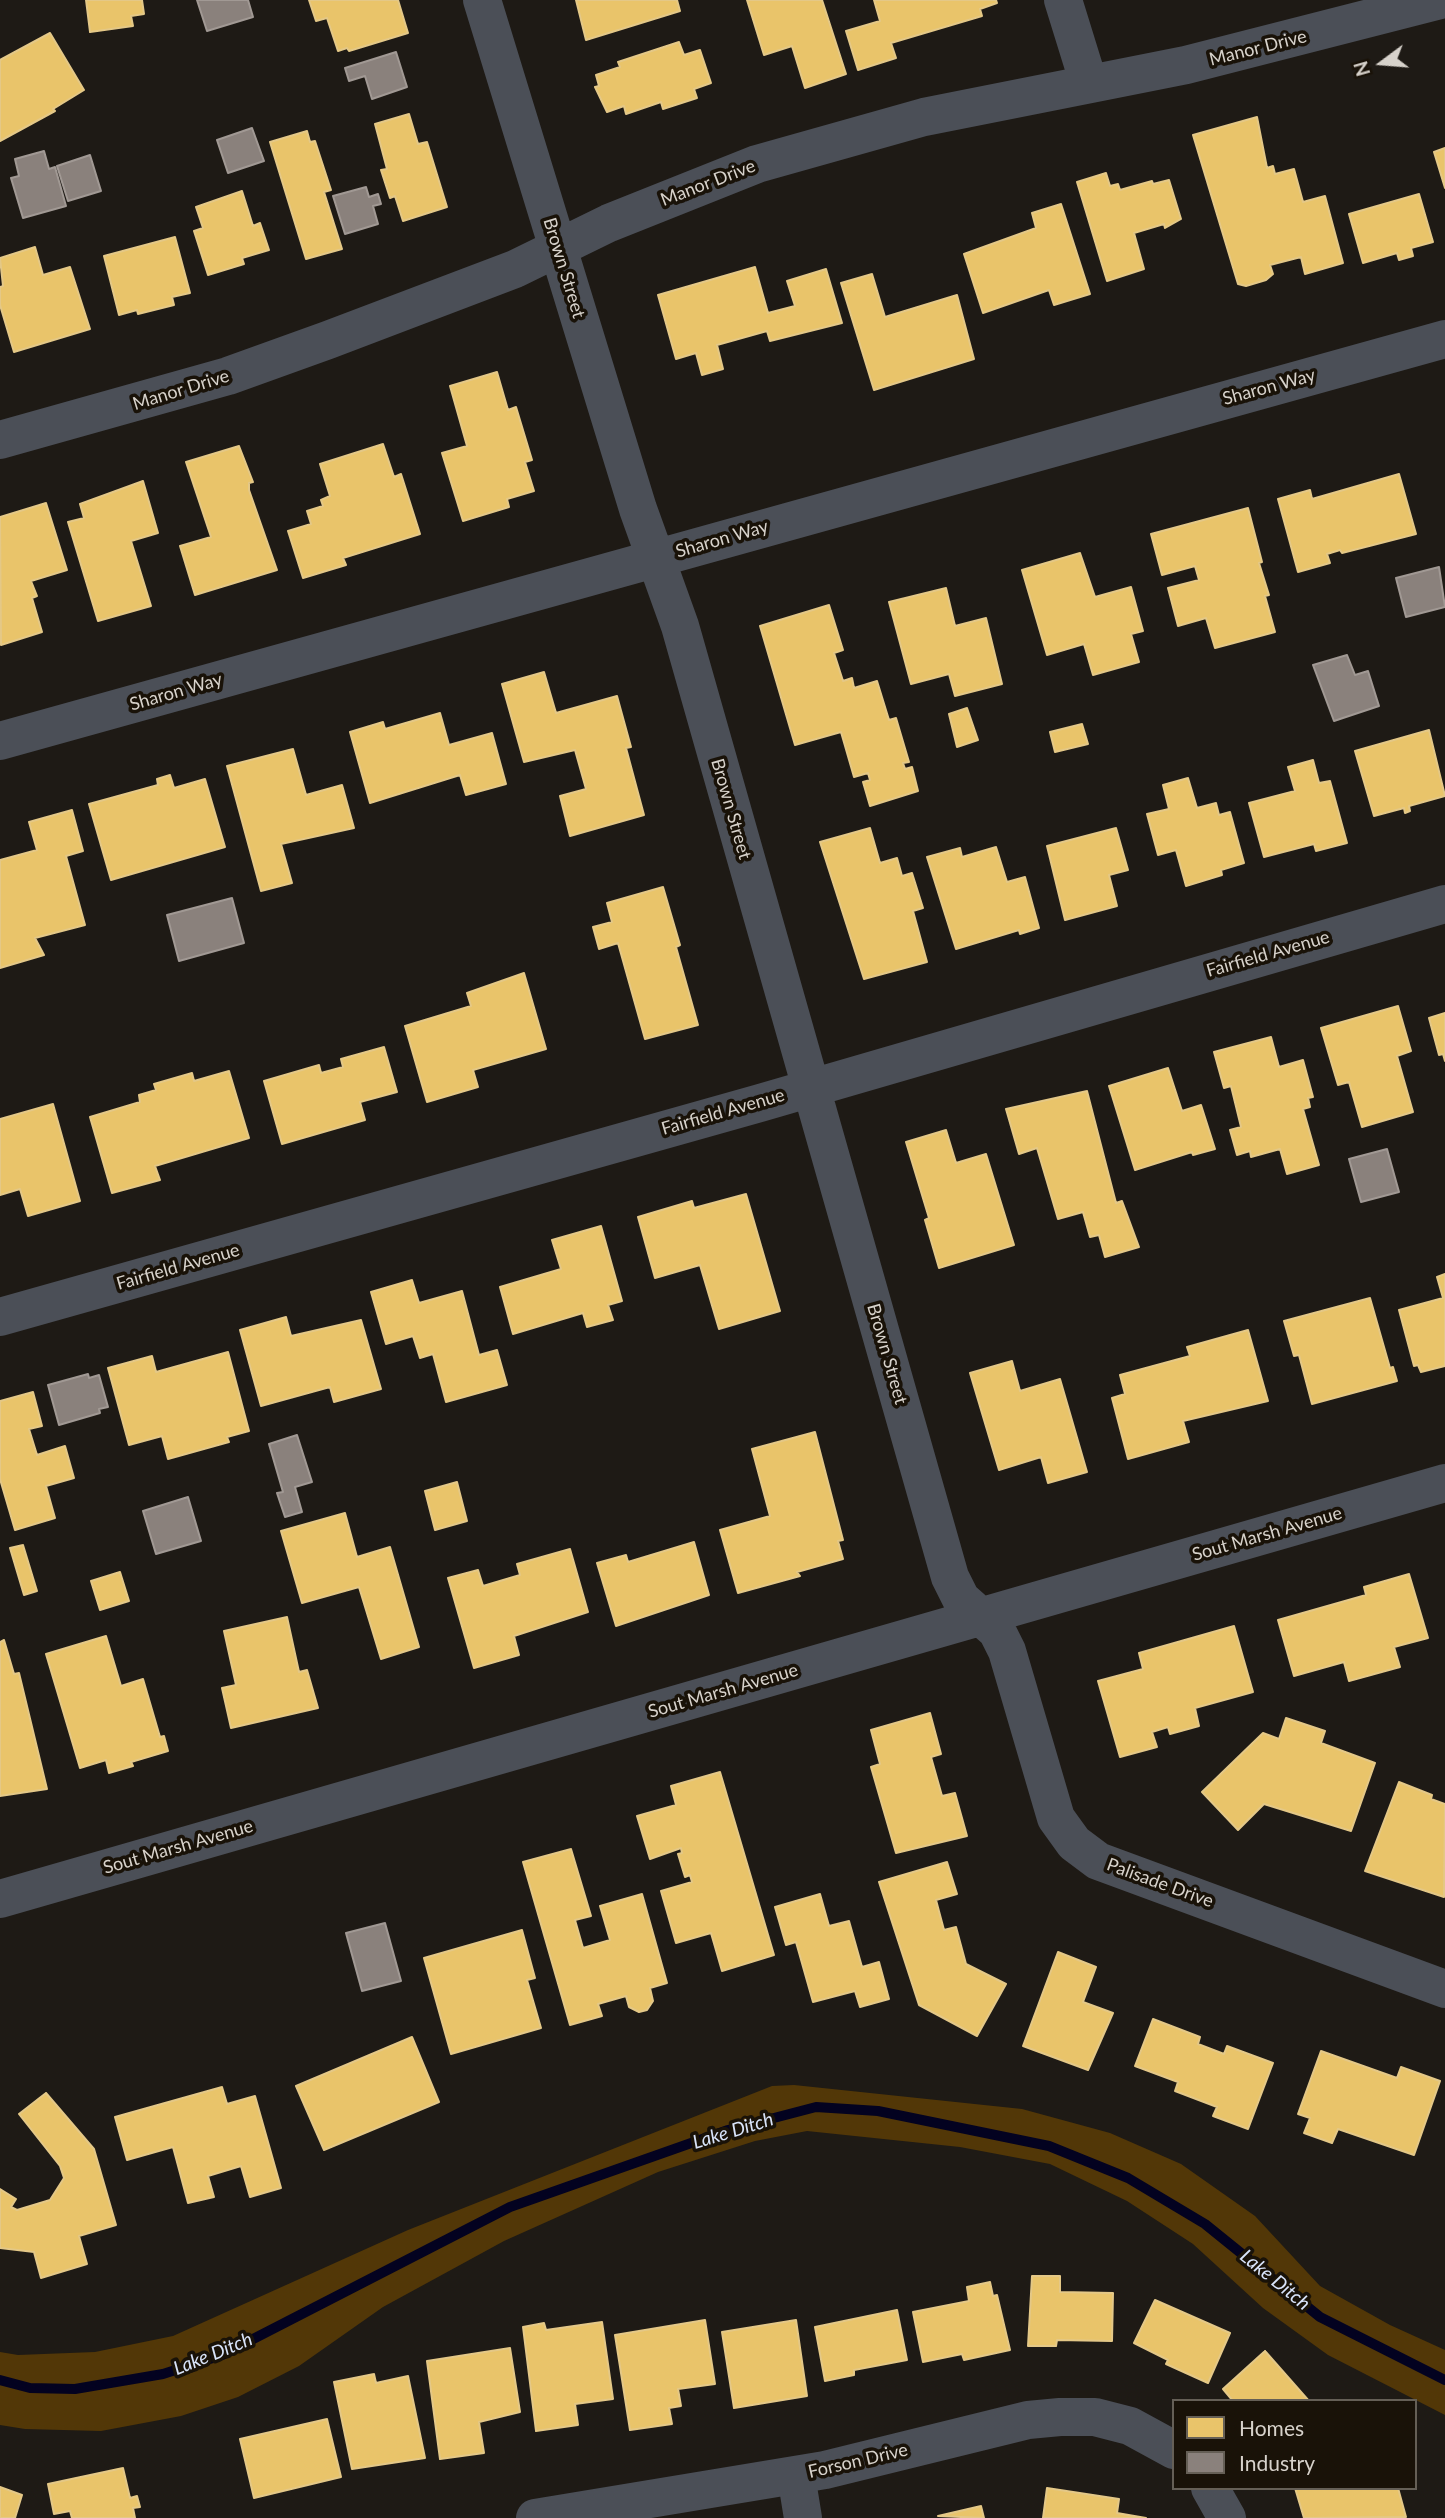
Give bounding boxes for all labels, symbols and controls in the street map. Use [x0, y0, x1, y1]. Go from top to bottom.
street label: Manor Drive [1207, 25, 1309, 71]
north arrow [1347, 28, 1417, 98]
text: N [1348, 59, 1374, 79]
street label: Manor Drive [658, 155, 758, 211]
street label: Brown Street [538, 215, 590, 321]
street label: Sharon Way [1220, 364, 1318, 410]
street label: Manor Drive [130, 365, 232, 415]
street label: Sharon Way [673, 515, 771, 563]
street label: Sharon Way [127, 668, 225, 716]
street label: Brown Street [706, 756, 756, 862]
street label: Fairfield Avenue [1204, 926, 1332, 982]
street label: Fairfield Avenue [659, 1084, 787, 1140]
street label: Fairfield Avenue [114, 1239, 242, 1295]
street label: Brown Street [862, 1301, 912, 1407]
street label: Sout Marsh Avenue [1190, 1502, 1344, 1566]
street label: Sout Marsh Avenue [646, 1659, 800, 1723]
street label: Sout Marsh Avenue [101, 1815, 255, 1879]
street label: Palisade Drive [1104, 1854, 1216, 1912]
water label: Lake Ditch [690, 2108, 776, 2154]
water label: Lake Ditch [1235, 2245, 1315, 2315]
water label: Lake Ditch [170, 2328, 256, 2380]
legend [1172, 2399, 1417, 2490]
text: Homes [1239, 2415, 1304, 2440]
street label: Forson Drive [806, 2439, 910, 2483]
text: Industry [1239, 2450, 1315, 2475]

